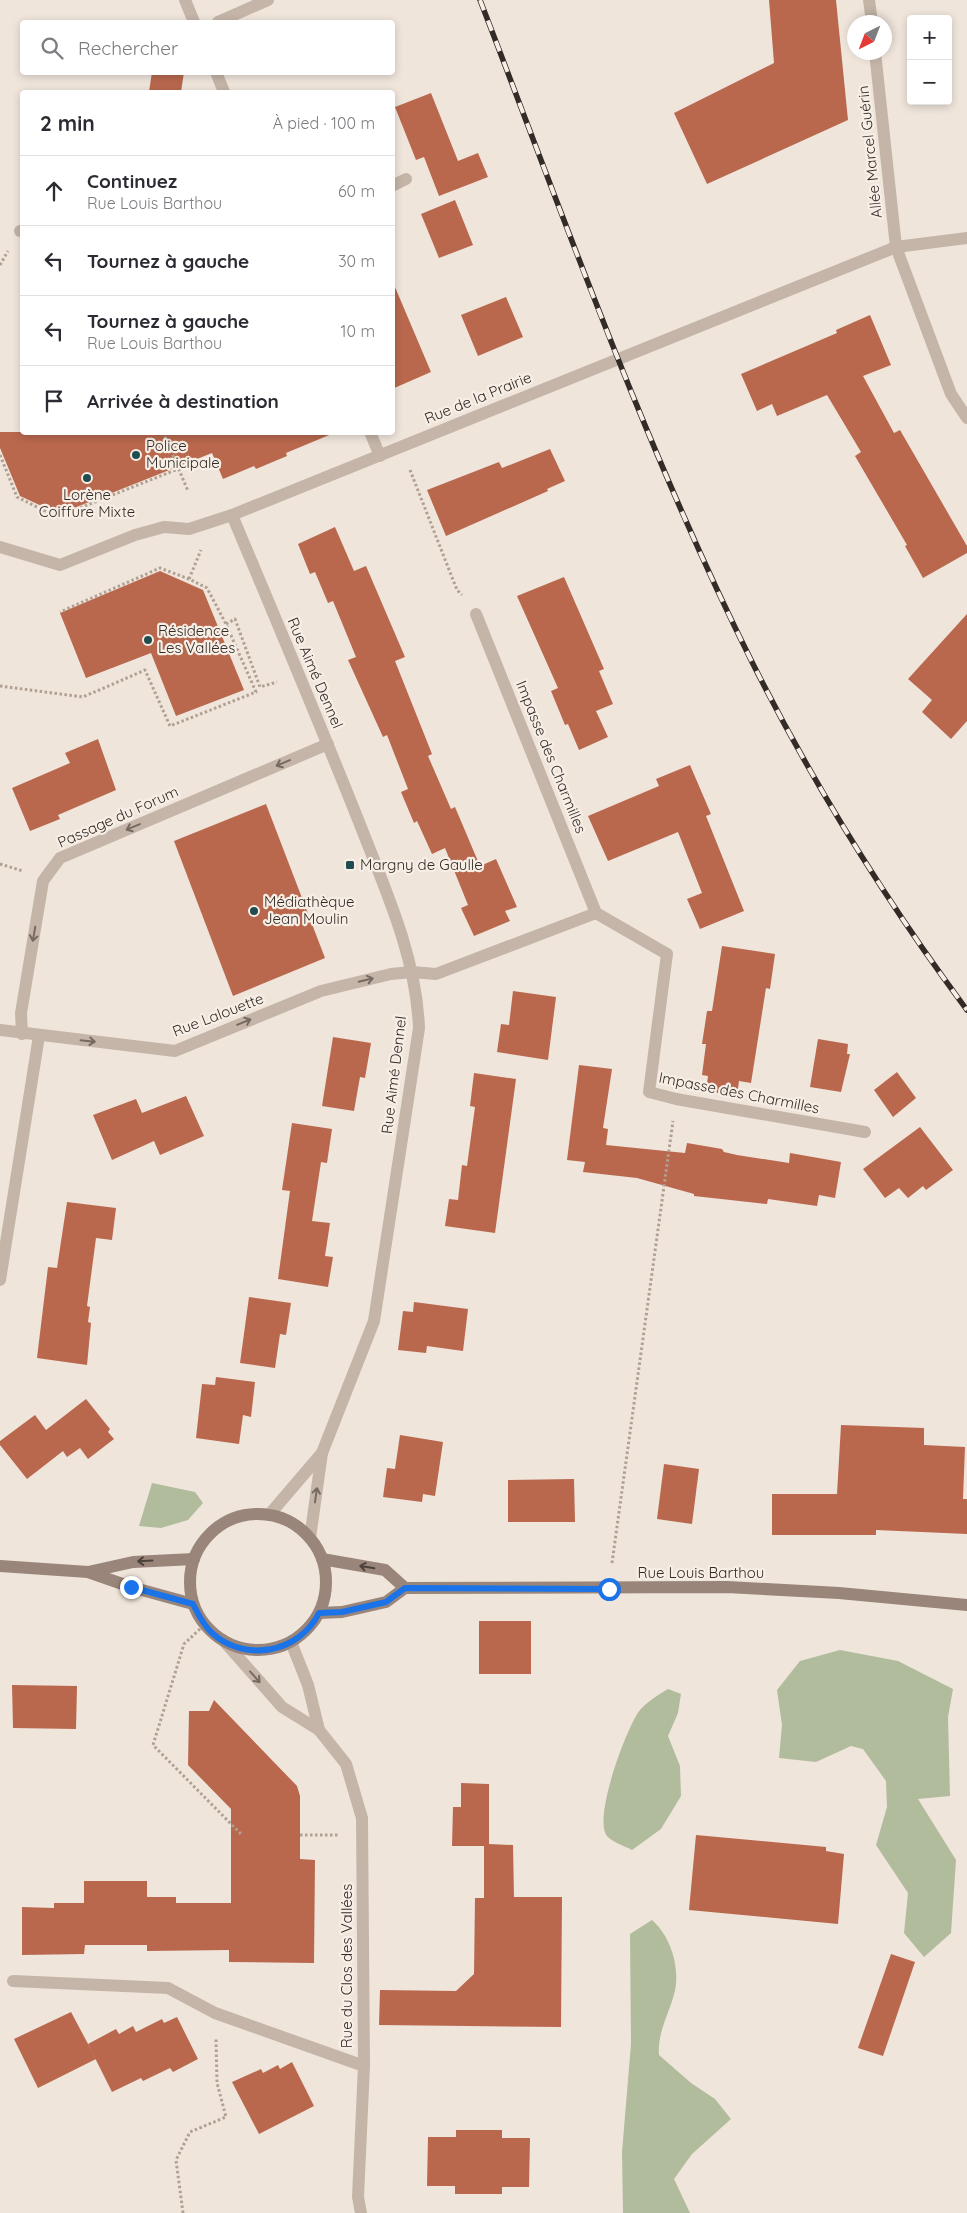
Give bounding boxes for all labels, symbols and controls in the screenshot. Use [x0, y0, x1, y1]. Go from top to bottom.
north arrow [847, 15, 892, 60]
map controls [907, 15, 952, 105]
button: + [907, 15, 952, 60]
search box [20, 20, 395, 75]
icon: search [38, 34, 66, 62]
text: Rechercher [78, 36, 178, 60]
button: − [907, 60, 952, 105]
street label: Allée Marcel Guérin [853, 85, 886, 219]
text: 2 min [40, 110, 95, 136]
text: À pied · 100 m [273, 113, 375, 133]
text: Continuez [87, 169, 177, 193]
icon: ahead [40, 177, 68, 205]
text: 60 m [338, 181, 375, 201]
text: Rue Louis Barthou [87, 193, 222, 213]
icon: left [40, 247, 68, 275]
text: Tournez à gauche [87, 249, 249, 273]
text: 30 m [338, 251, 375, 271]
text: Tournez à gauche [87, 309, 249, 333]
icon: left [40, 317, 68, 345]
text: 10 m [341, 321, 375, 341]
text: Rue Louis Barthou [87, 333, 222, 353]
street label: Rue de la Prairie [422, 367, 534, 428]
icon: arrive [40, 387, 68, 415]
text: Arrivée à destination [87, 389, 279, 413]
place label: Police Municipale [146, 436, 220, 472]
marker: Police Municipale [130, 449, 142, 461]
marker: Lorène Coiffure Mixte [81, 472, 93, 484]
place label: Lorène Coiffure Mixte [39, 485, 135, 521]
street label: Rue Aimé Dennel [284, 614, 347, 731]
place label: Résidence Les Vallées [158, 621, 235, 657]
marker: Résidence Les Vallées [142, 634, 154, 646]
street label: Impasse des Charmilles [512, 678, 591, 836]
one-way arrow [276, 759, 291, 769]
street label: Passage du Forum [54, 781, 181, 852]
one-way arrow [126, 823, 141, 832]
place label: Margny de Gaulle [360, 855, 483, 874]
marker: Margny de Gaulle [344, 859, 356, 871]
place label: Médiathèque Jean Moulin [264, 892, 354, 928]
marker: Médiathèque Jean Moulin [248, 905, 260, 917]
one-way arrow [29, 926, 39, 942]
one-way arrow [358, 975, 374, 984]
street label: Rue Lalouette [170, 988, 266, 1041]
street label: Rue Aimé Dennel [377, 1015, 410, 1135]
one-way arrow [236, 1017, 251, 1027]
one-way arrow [79, 1036, 95, 1046]
street label: Impasse des Charmilles [657, 1068, 821, 1117]
one-way arrow [311, 1488, 321, 1504]
one-way arrow [137, 1557, 153, 1566]
one-way arrow [359, 1561, 375, 1571]
street label: Rue Louis Barthou [638, 1563, 764, 1582]
route end [120, 1576, 143, 1599]
route start [598, 1578, 621, 1601]
one-way arrow [249, 1670, 261, 1683]
street label: Rue du Clos des Vallées [337, 1884, 356, 2048]

